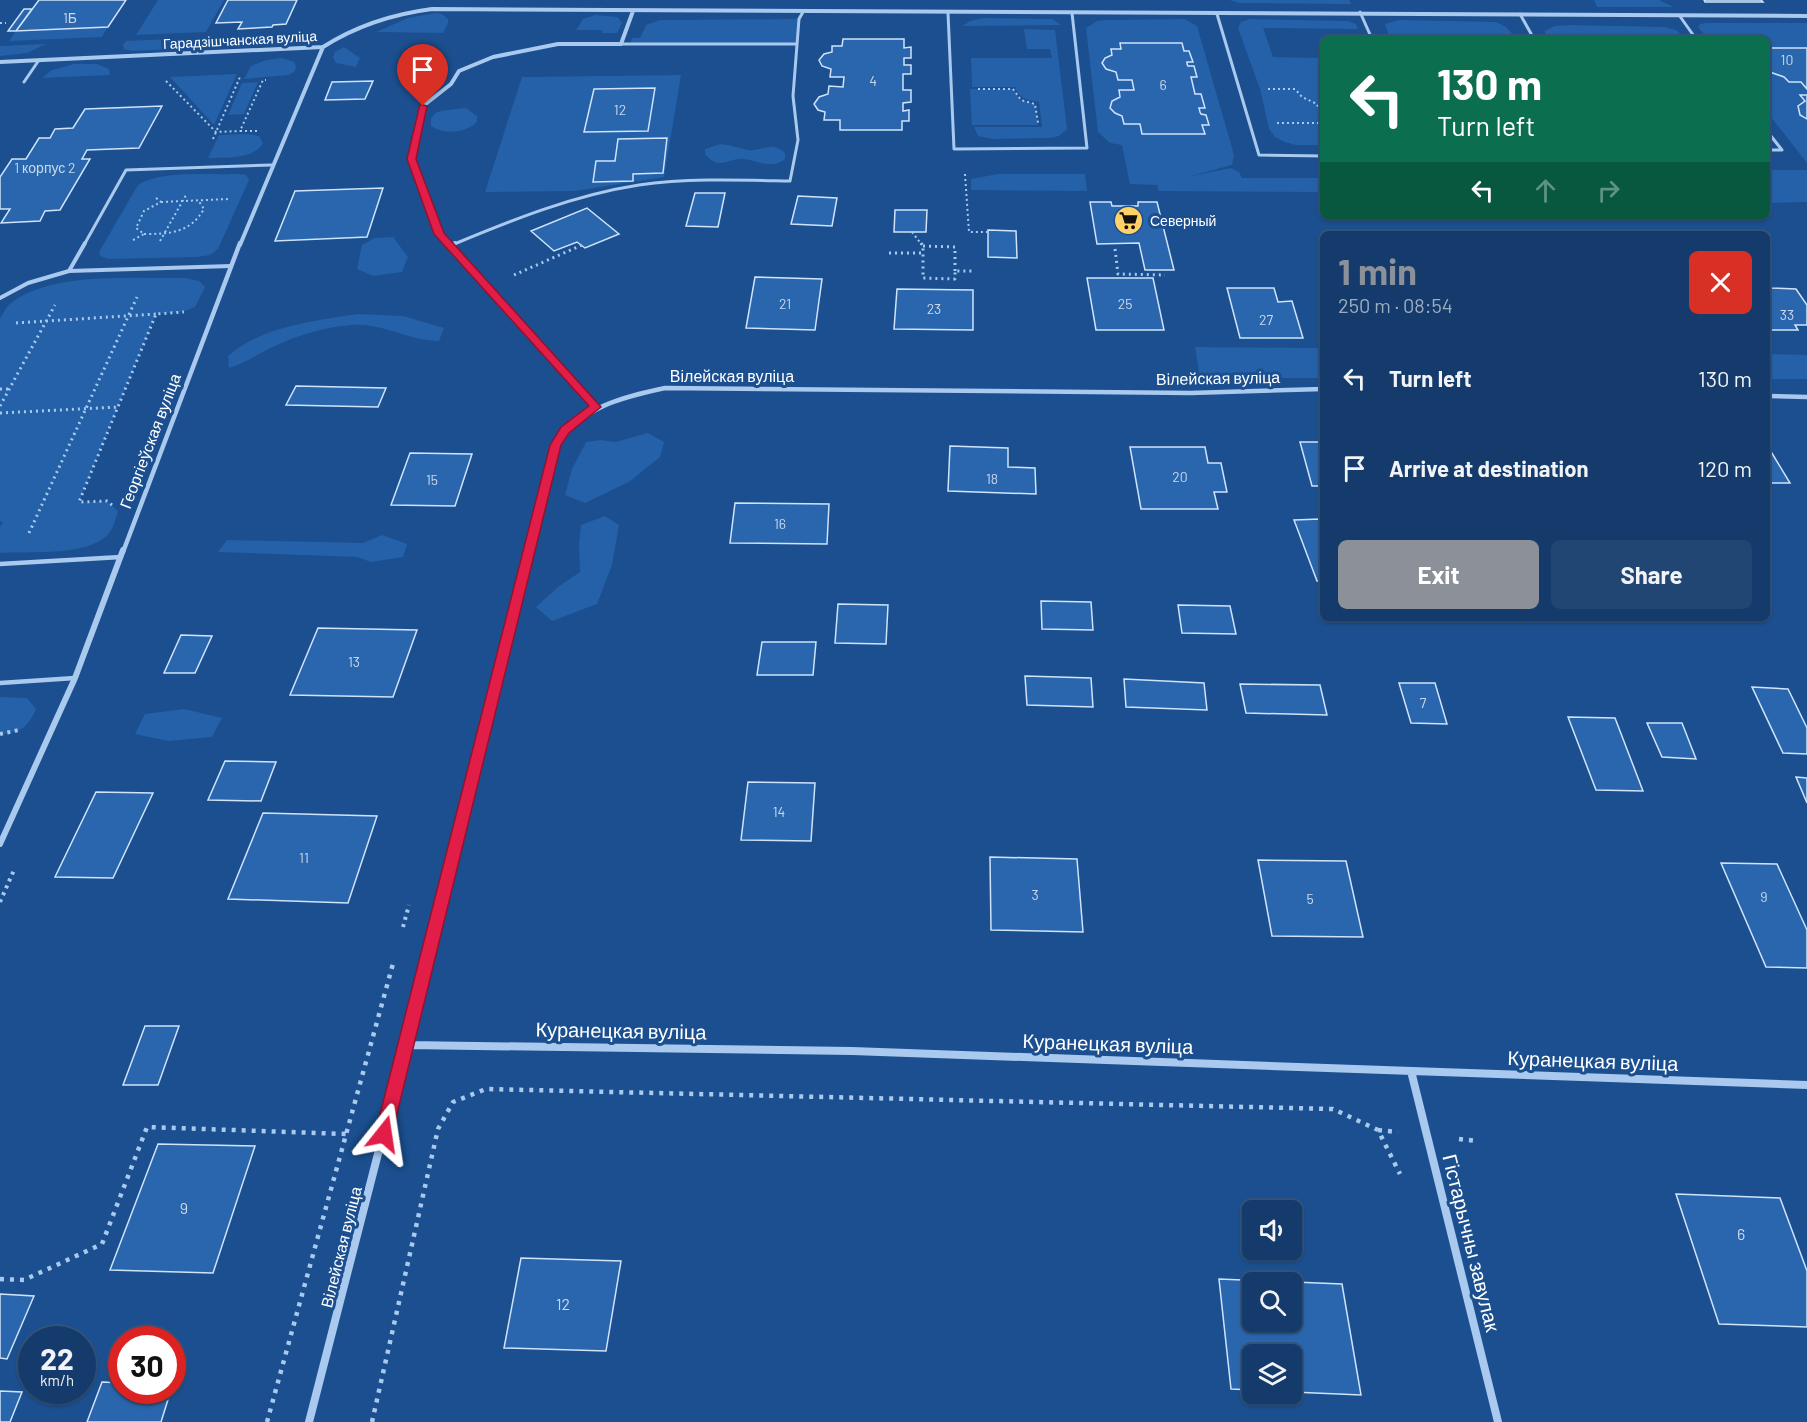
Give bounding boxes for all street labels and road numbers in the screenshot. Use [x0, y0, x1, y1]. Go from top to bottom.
street label: Гарадзішчанская вуліца [162, 27, 318, 52]
street label: Вілейская вуліца [670, 366, 794, 385]
street label: Вілейская вуліца [1156, 367, 1280, 388]
street label: Георгіеўская вуліца [115, 370, 184, 511]
street label: Куранецкая вуліца [535, 1017, 708, 1044]
street label: Куранецкая вуліца [1022, 1028, 1195, 1058]
street label: Куранецкая вуліца [1507, 1045, 1680, 1075]
street label: Гістарычны завулак [1438, 1151, 1506, 1334]
street label: Вілейская вуліца [316, 1184, 365, 1309]

